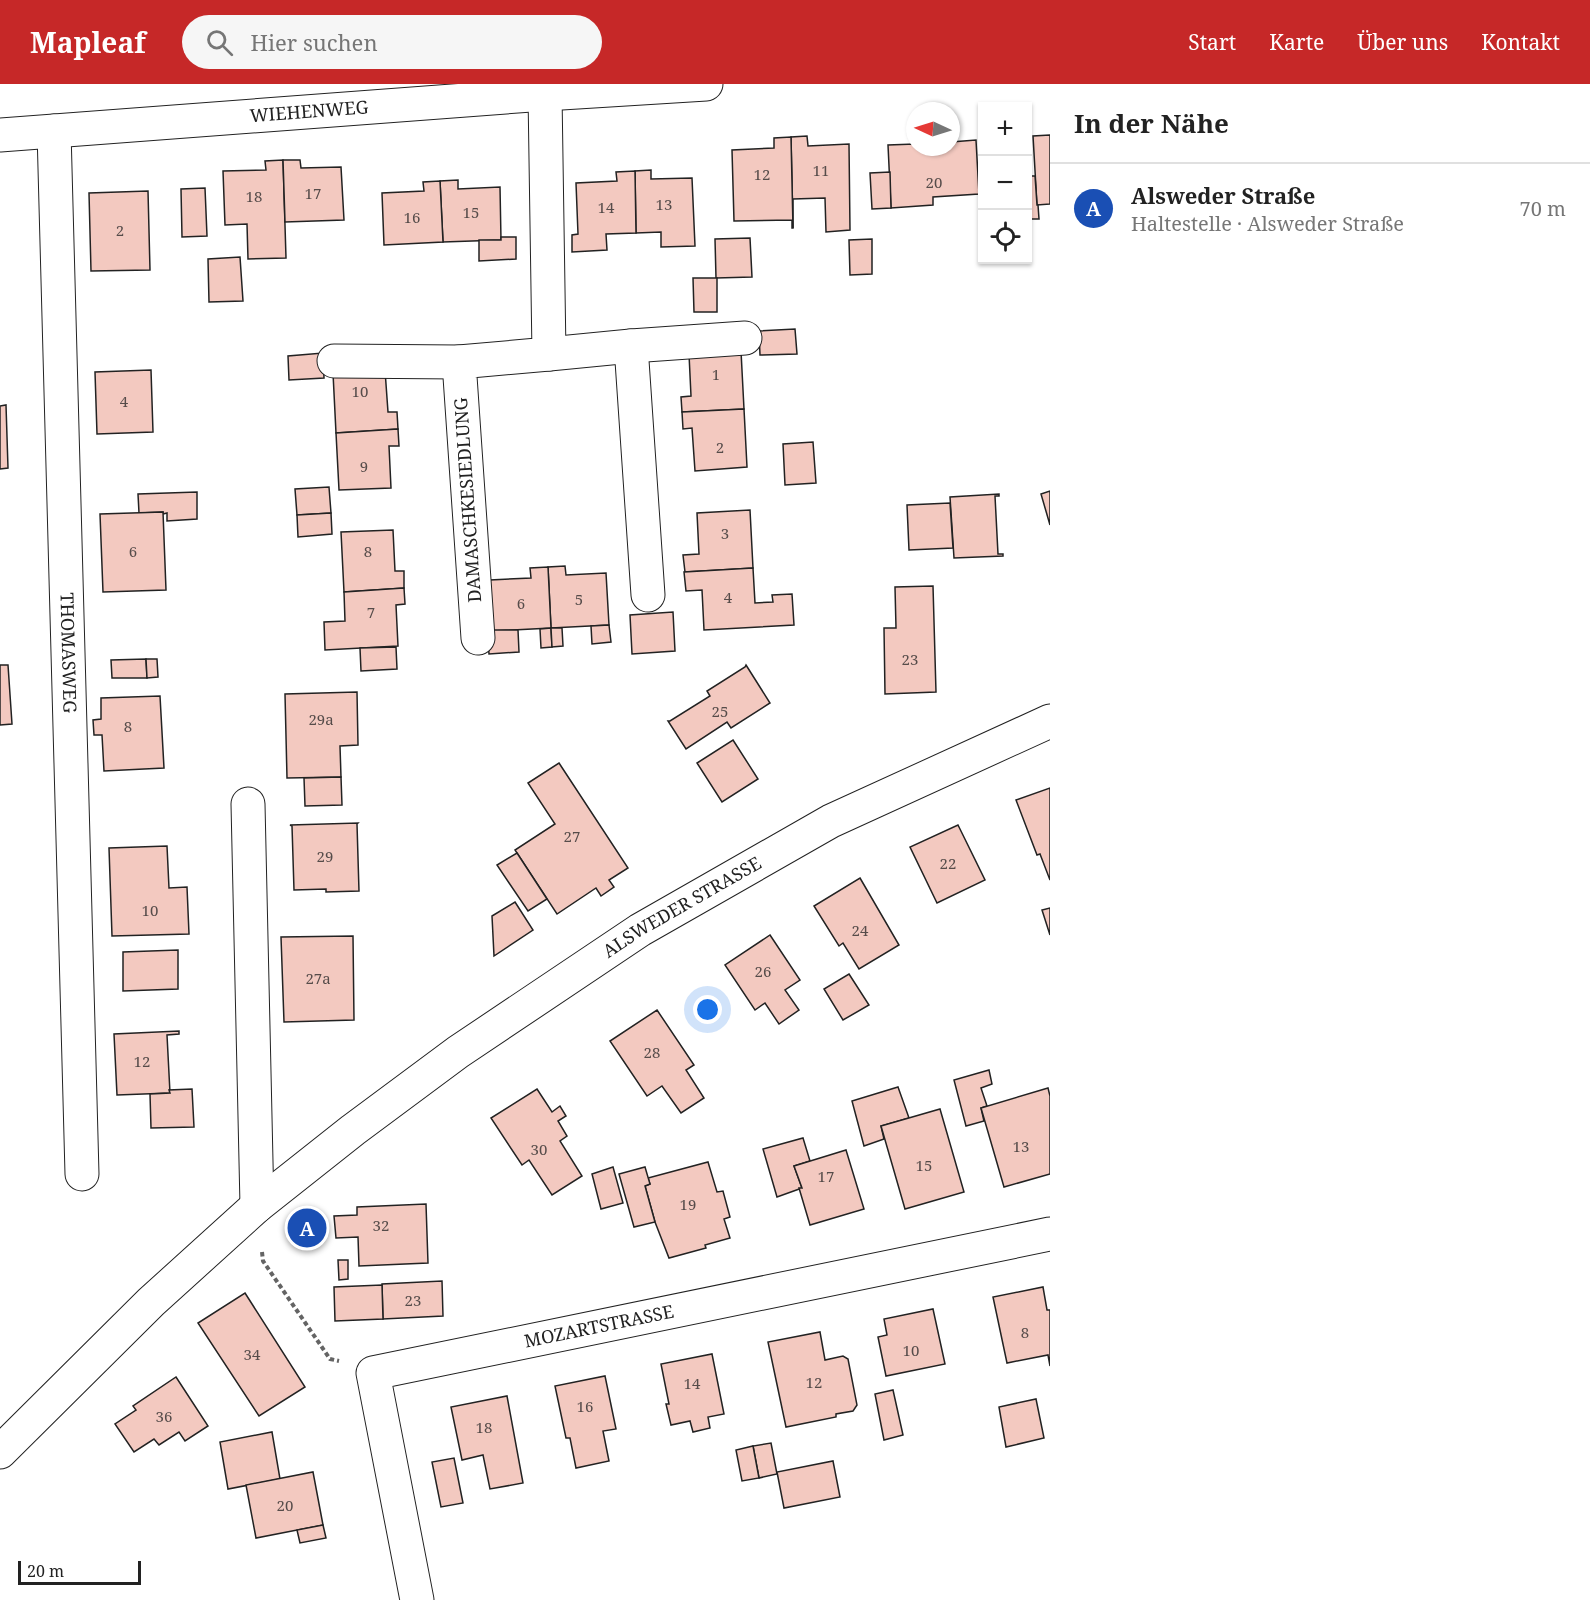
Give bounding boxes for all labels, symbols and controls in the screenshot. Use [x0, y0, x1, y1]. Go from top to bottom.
search box [182, 15, 602, 69]
text: Mapleaf [30, 23, 146, 61]
icon: search [203, 26, 236, 59]
text: Hier suchen [251, 27, 378, 57]
text: Start [1188, 28, 1236, 56]
text: Karte [1269, 28, 1324, 56]
text: Über uns [1357, 28, 1448, 56]
text: Kontakt [1481, 28, 1560, 56]
street label: WIEHENWEG [249, 94, 369, 127]
north arrow [906, 102, 960, 156]
map controls [978, 102, 1032, 264]
button: + [978, 102, 1032, 156]
text: In der Nähe [1074, 105, 1229, 141]
button: − [978, 156, 1032, 210]
house number: 11 [813, 160, 829, 180]
house number: 12 [754, 164, 770, 184]
house number: 20 [926, 172, 942, 192]
text: Alsweder Straße [1131, 180, 1315, 210]
house number: 17 [305, 183, 321, 203]
house number: 18 [246, 186, 262, 206]
house number: 13 [656, 194, 672, 214]
text: A [1086, 195, 1101, 222]
text: 70 m [1520, 195, 1566, 222]
house number: 14 [598, 197, 615, 217]
house number: 15 [463, 202, 479, 222]
house number: 16 [404, 207, 420, 227]
button: locate [978, 210, 1032, 264]
text: Haltestelle · Alsweder Straße [1131, 210, 1404, 237]
house number: 2 [116, 220, 124, 240]
house number: 1 [712, 364, 720, 384]
house number: 10 [352, 381, 368, 401]
house number: 4 [120, 391, 129, 411]
street label: DAMASCHKESIEDLUNG [448, 397, 486, 603]
house number: 2 [716, 437, 724, 457]
house number: 9 [360, 456, 368, 476]
house number: 3 [721, 523, 729, 543]
house number: 6 [129, 541, 137, 561]
house number: 8 [364, 541, 372, 561]
house number: 4 [724, 587, 733, 607]
house number: 5 [575, 589, 583, 609]
street label: THOMASWEG [55, 592, 83, 714]
house number: 6 [517, 593, 525, 613]
house number: 7 [367, 602, 375, 622]
house number: 23 [902, 649, 918, 669]
house number: 25 [712, 701, 728, 721]
house number: 29a [308, 709, 334, 729]
house number: 8 [124, 716, 132, 736]
house number: 27 [564, 826, 580, 846]
house number: 29 [317, 846, 333, 866]
street label: ALSWEDER STRASSE [598, 850, 765, 963]
house number: 22 [940, 853, 956, 873]
house number: 10 [142, 900, 158, 920]
house number: 24 [852, 920, 869, 940]
house number: 26 [755, 961, 771, 981]
house number: 27a [305, 968, 331, 988]
your location [693, 995, 722, 1024]
house number: 28 [644, 1042, 660, 1062]
house number: 12 [134, 1051, 150, 1071]
house number: 13 [1013, 1136, 1029, 1156]
house number: 30 [531, 1139, 547, 1159]
house number: 15 [916, 1155, 932, 1175]
house number: 17 [818, 1166, 834, 1186]
house number: 19 [680, 1194, 696, 1214]
pin: A [288, 1206, 326, 1250]
house number: 32 [373, 1215, 389, 1235]
house number: 23 [405, 1290, 421, 1310]
street label: MOZARTSTRASSE [522, 1299, 676, 1353]
house number: 8 [1021, 1322, 1029, 1342]
house number: 10 [903, 1340, 919, 1360]
house number: 34 [244, 1344, 261, 1364]
house number: 12 [806, 1372, 822, 1392]
house number: 14 [684, 1373, 701, 1393]
house number: 16 [577, 1396, 593, 1416]
house number: 36 [156, 1406, 172, 1426]
house number: 18 [476, 1417, 492, 1437]
house number: 20 [277, 1495, 293, 1515]
scale bar [18, 1558, 141, 1586]
text: 20 m [27, 1560, 64, 1582]

